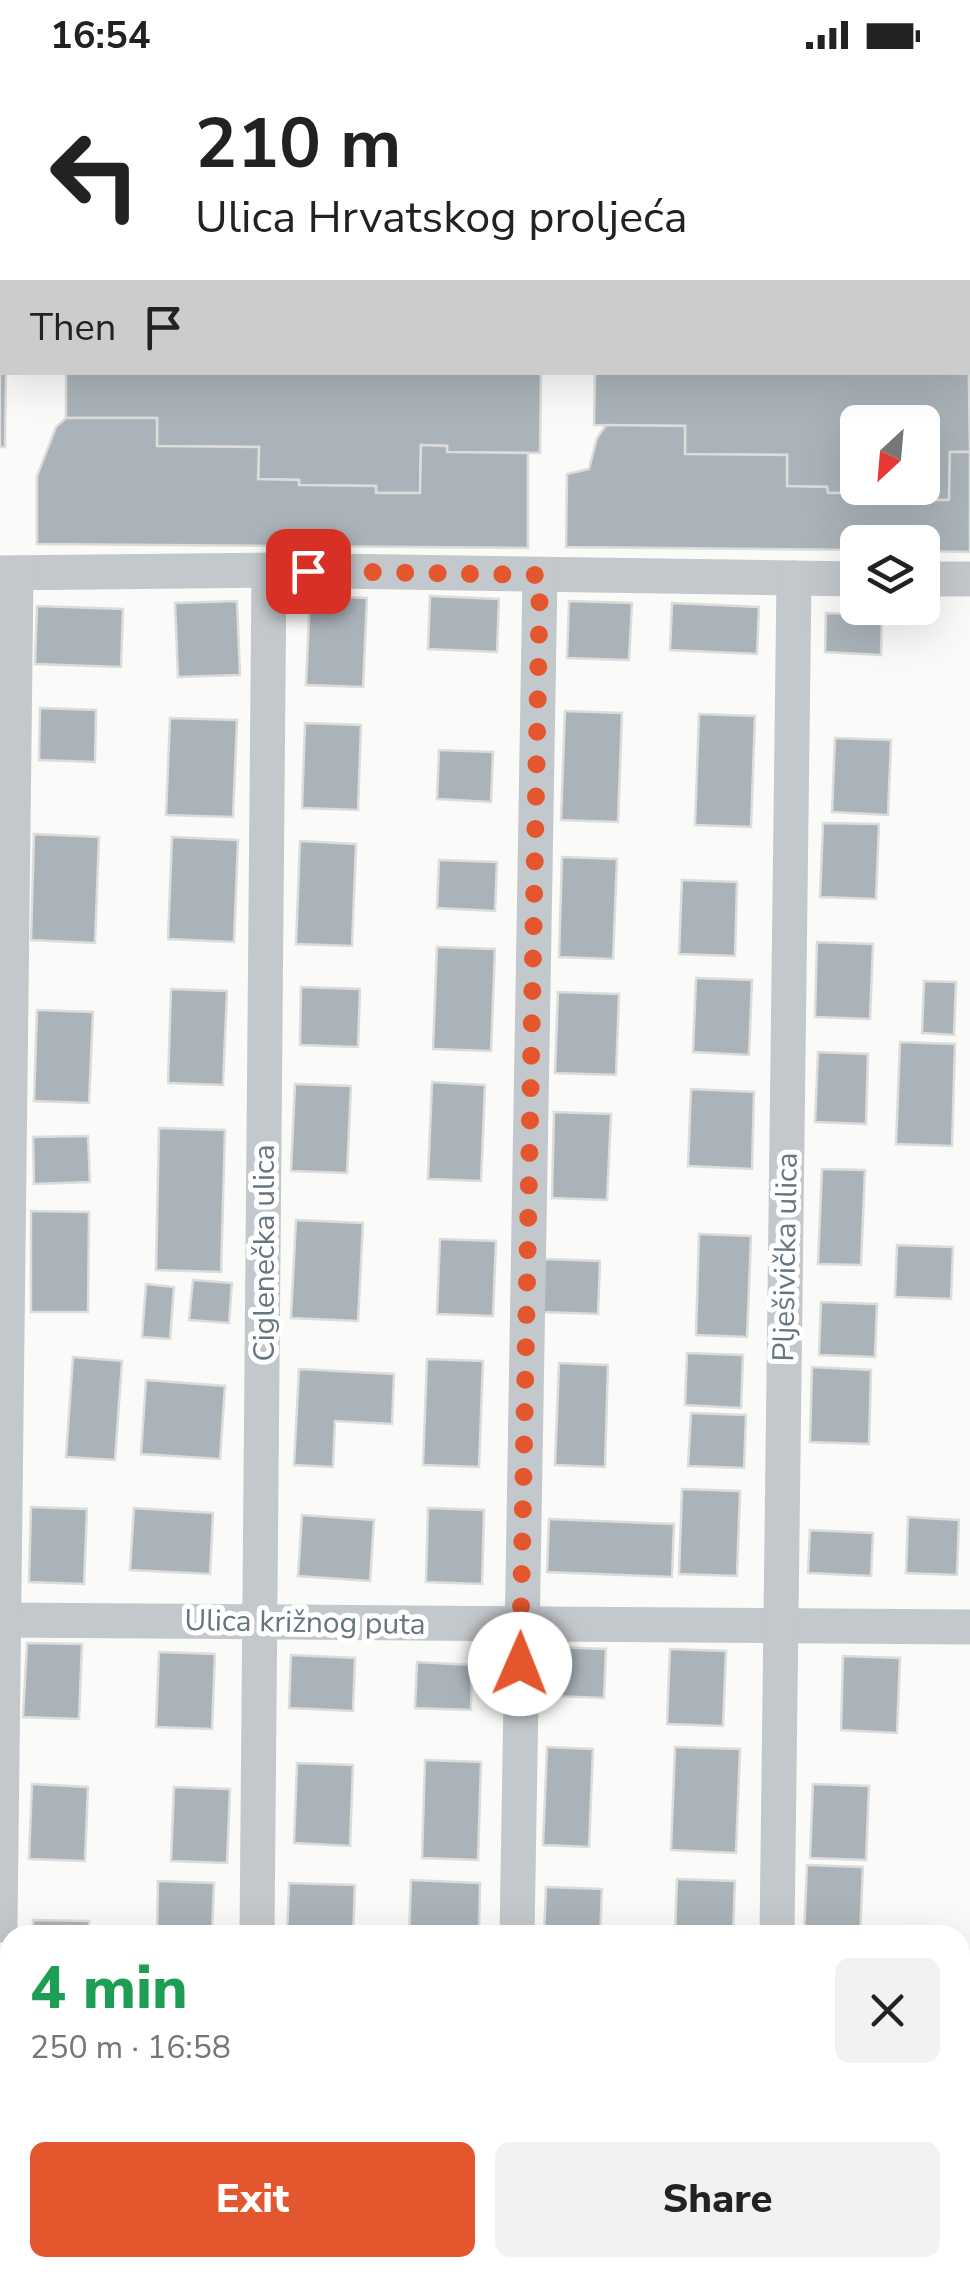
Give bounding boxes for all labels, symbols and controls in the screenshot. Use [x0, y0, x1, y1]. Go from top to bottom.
text: 16:54 [50, 10, 151, 61]
text: 210 m [195, 96, 401, 192]
icon: left [30, 110, 160, 240]
text: Ulica Hrvatskog proljeća [195, 187, 688, 248]
icon: arrive [136, 300, 191, 355]
text: Then [30, 302, 116, 353]
north arrow [840, 405, 940, 505]
map controls [840, 405, 940, 625]
button: layers [840, 525, 940, 625]
pin [266, 529, 351, 614]
icon: arrive [281, 544, 336, 599]
street label: Ciglenečka ulica [244, 1144, 285, 1362]
street label: Plješivička ulica [763, 1152, 808, 1362]
street label: Ulica križnog puta [184, 1600, 426, 1645]
position arrow [468, 1612, 572, 1716]
text: 4 min [30, 1947, 188, 2029]
button: close [835, 1958, 940, 2063]
text: 250 m · 16:58 [30, 2026, 231, 2069]
button: Exit [30, 2142, 475, 2257]
button: Share [495, 2142, 940, 2257]

